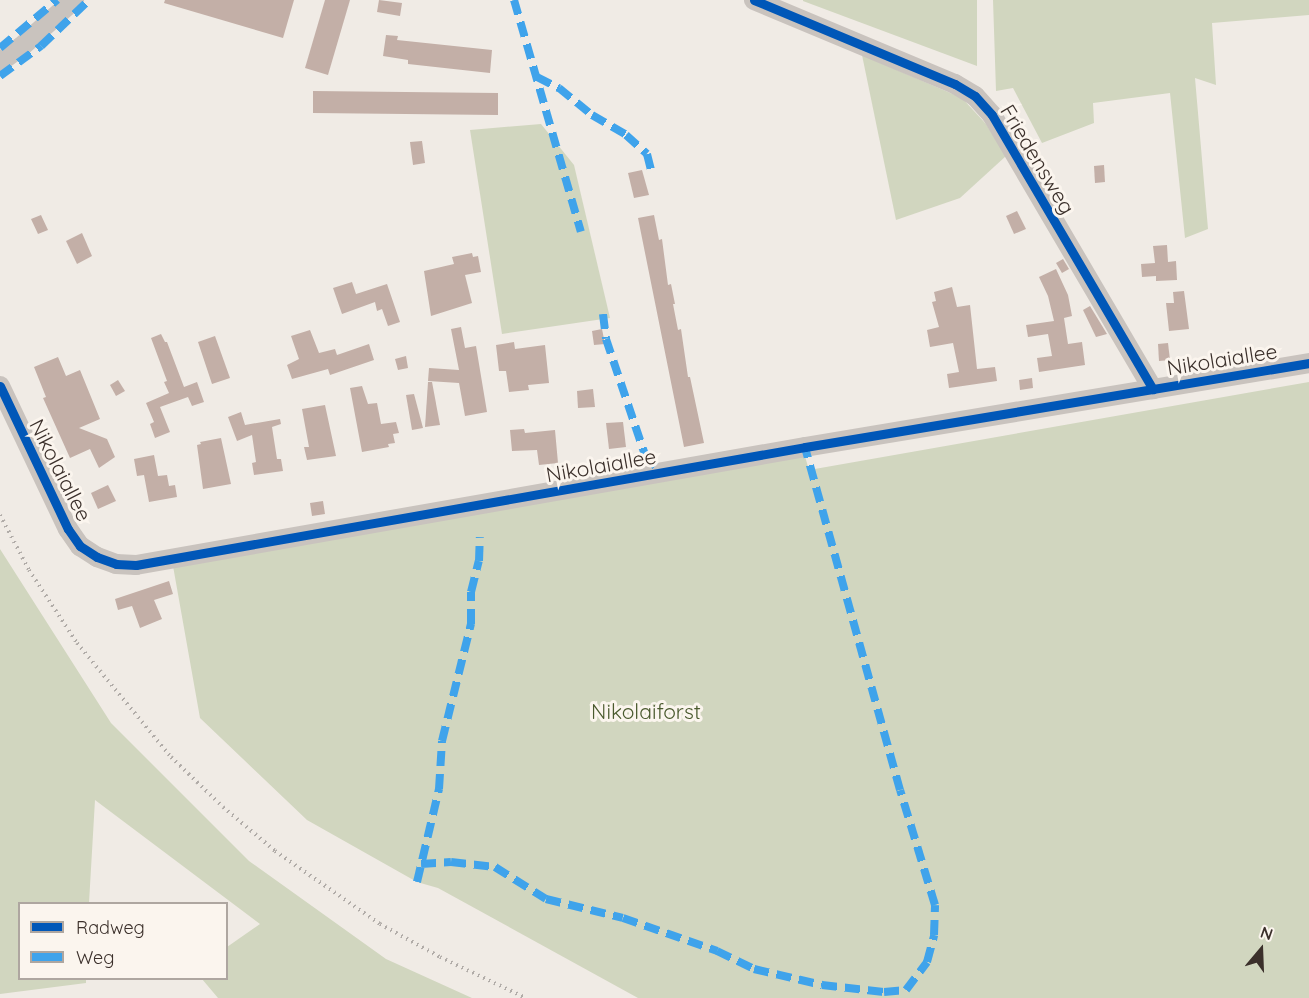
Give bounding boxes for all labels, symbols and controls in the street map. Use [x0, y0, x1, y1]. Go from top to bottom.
street label: Friedensweg [995, 100, 1081, 218]
street label: Nikolaiallee [1165, 338, 1279, 380]
street label: Nikolaiallee [25, 415, 97, 525]
street label: Nikolaiallee [544, 443, 658, 487]
park label: Nikolaiforst [591, 698, 701, 724]
legend [18, 902, 228, 980]
text: Radweg [76, 916, 145, 939]
north arrow [1231, 920, 1291, 980]
text: N [1258, 922, 1276, 944]
text: Weg [76, 946, 114, 969]

